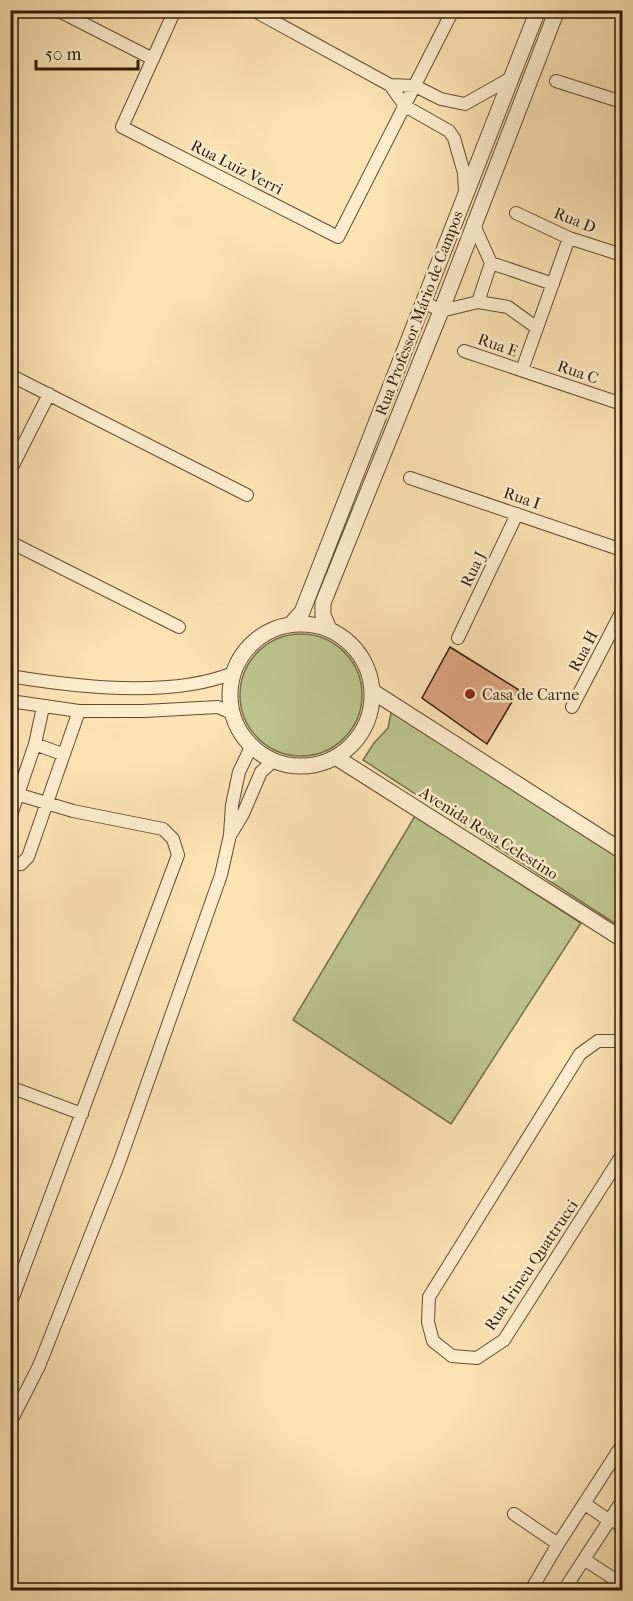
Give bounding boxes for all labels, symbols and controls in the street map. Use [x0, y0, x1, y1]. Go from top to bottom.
scale bar [36, 33, 138, 71]
text: 50 m [45, 44, 82, 65]
street label: Rua Luiz Verri [188, 136, 287, 198]
street label: Rua D [551, 203, 599, 237]
street label: Rua Professor Mário de Campos [371, 208, 467, 418]
street label: Rua E [476, 329, 521, 361]
street label: Rua C [555, 356, 601, 388]
street label: Rua I [501, 483, 543, 513]
street label: Rua J [456, 548, 490, 590]
street label: Rua H [564, 627, 602, 675]
place label: Casa de Carne [482, 685, 579, 704]
marker: Casa de Carne [463, 687, 477, 701]
street label: Avenida Rosa Celestino [415, 782, 562, 883]
street label: Rua Irineu Quattrucci [480, 1196, 582, 1334]

